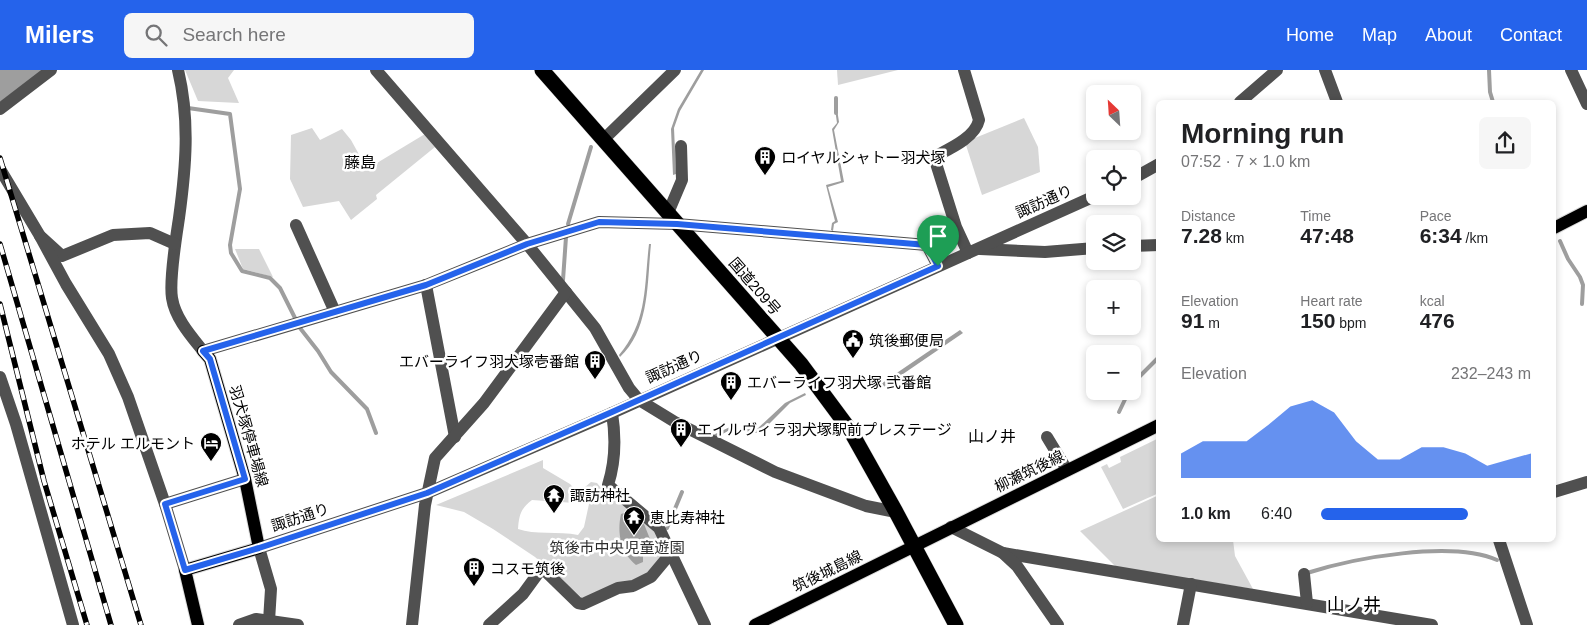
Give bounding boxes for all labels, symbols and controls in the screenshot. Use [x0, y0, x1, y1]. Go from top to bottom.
search box [124, 13, 474, 58]
text: Milers [25, 21, 94, 48]
icon: search [142, 21, 170, 49]
text: Search here [182, 24, 286, 45]
text: Home [1286, 25, 1334, 45]
text: Map [1362, 25, 1397, 45]
text: About [1425, 25, 1472, 45]
text: Contact [1500, 25, 1562, 45]
north arrow [1086, 85, 1141, 140]
map controls [1086, 85, 1141, 400]
button: share [1479, 117, 1531, 169]
text: Morning run [1181, 118, 1344, 149]
building icon: ロイヤルシャトー羽犬塚 [753, 145, 777, 176]
place label: ロイヤルシャトー羽犬塚 [781, 149, 946, 166]
button: locate [1086, 150, 1141, 205]
text: 07:52 · 7 × 1.0 km [1181, 153, 1310, 170]
district label: 藤島 [344, 154, 376, 171]
street label: 諏訪通り [1013, 181, 1075, 221]
text: Distance [1181, 208, 1235, 224]
text: Time [1300, 208, 1331, 224]
text: Pace [1420, 208, 1452, 224]
pin [917, 215, 959, 266]
button: layers [1086, 215, 1141, 270]
icon: arrive [924, 222, 952, 250]
text: 7.28 [1181, 224, 1222, 247]
text: 47:48 [1300, 224, 1354, 247]
text: 6:34 [1420, 224, 1462, 247]
text: km [1222, 230, 1244, 246]
text: /km [1462, 230, 1488, 246]
street label: 国道209号 [726, 254, 784, 318]
button: + [1086, 280, 1141, 335]
text: Elevation [1181, 293, 1239, 309]
text: Heart rate [1300, 293, 1363, 309]
text: kcal [1420, 293, 1445, 309]
text: 91 [1181, 309, 1204, 332]
text: 150 [1300, 309, 1335, 332]
text: 476 [1420, 309, 1455, 332]
text: m [1204, 315, 1220, 331]
text: bpm [1335, 315, 1367, 331]
public building icon: 筑後郵便局 [841, 328, 865, 359]
place label: 筑後郵便局 [869, 332, 944, 349]
button: − [1086, 345, 1141, 400]
street label: 諏訪通り [643, 346, 705, 386]
building icon: エバーライフ羽犬塚壱番館 [583, 349, 607, 380]
place label: エバーライフ羽犬塚壱番館 [399, 353, 579, 370]
text: Elevation [1181, 365, 1247, 382]
text: 232–243 m [1451, 365, 1531, 382]
building icon: エバーライフ羽犬塚 弐番館 [719, 370, 743, 401]
place label: エバーライフ羽犬塚 弐番館 [747, 374, 931, 391]
street label: 羽犬塚停車場線 [226, 383, 272, 489]
building icon: エイルヴィラ羽犬塚駅前プレステージ [669, 417, 693, 448]
place label: エイルヴィラ羽犬塚駅前プレステージ [697, 421, 952, 438]
district label: 山ノ井 [968, 428, 1016, 445]
hotel icon: ホテル エルモント [199, 431, 223, 462]
place label: ホテル エルモント [71, 435, 195, 452]
street label: 柳瀬筑後線 [992, 447, 1066, 495]
temple icon: 諏訪神社 [542, 483, 566, 514]
place label: 諏訪神社 [570, 487, 630, 504]
street label: 諏訪通り [269, 500, 331, 534]
temple icon: 恵比寿神社 [622, 505, 646, 536]
text: 1.0 km [1181, 505, 1231, 522]
text: 6:40 [1261, 505, 1292, 522]
place label: 恵比寿神社 [650, 509, 725, 526]
park label: 筑後市中央児童遊園 [549, 539, 685, 556]
street label: 筑後城島線 [790, 547, 864, 595]
building icon: コスモ筑後 [462, 556, 486, 587]
place label: コスモ筑後 [490, 560, 565, 577]
district label: 山ノ井 [1327, 595, 1381, 615]

